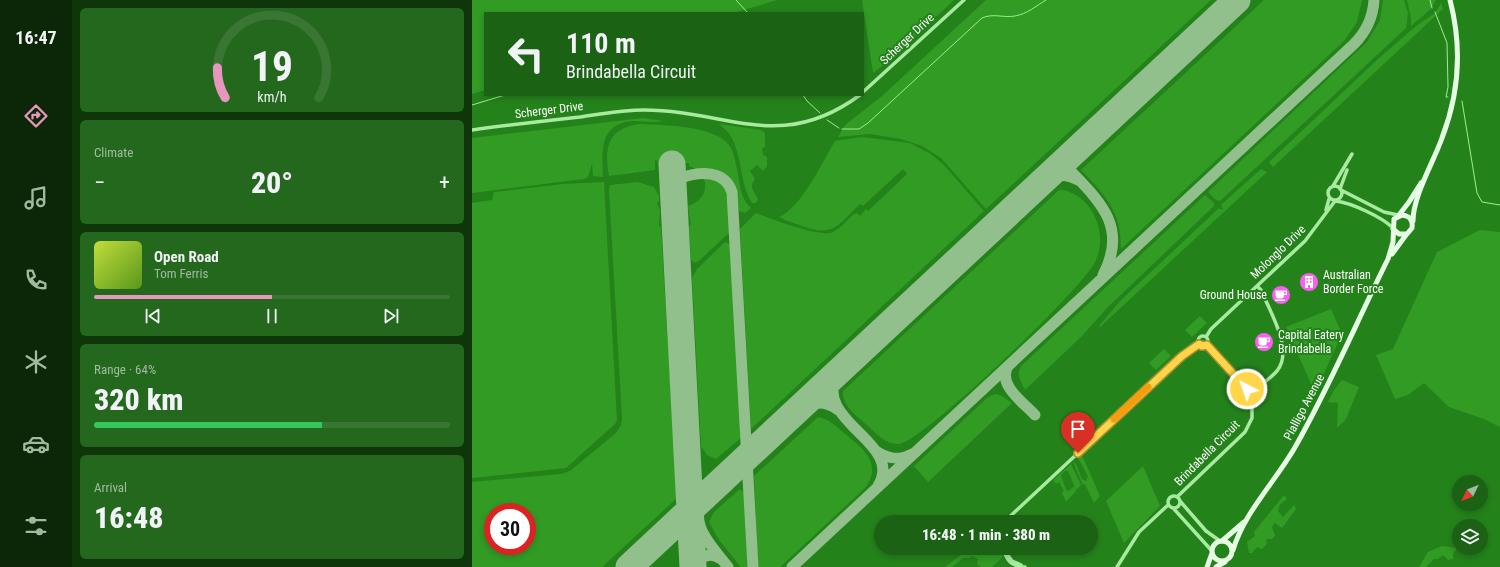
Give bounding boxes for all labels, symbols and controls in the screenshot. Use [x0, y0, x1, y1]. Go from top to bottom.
street label: Scherger Drive [877, 10, 937, 68]
text: 16:47 [15, 27, 57, 48]
text: 110 m [566, 27, 636, 60]
icon: left [500, 28, 552, 80]
text: 19 [251, 42, 293, 91]
text: Brindabella Circuit [566, 61, 696, 82]
text: km/h [257, 89, 287, 105]
street label: Scherger Drive [514, 99, 584, 121]
icon: directions [22, 102, 50, 130]
text: Climate [94, 145, 133, 160]
text: 20° [251, 165, 293, 200]
text: − [94, 170, 105, 195]
text: + [439, 170, 450, 195]
icon: music [22, 184, 50, 212]
street label: Molonglo Drive [1248, 222, 1309, 282]
text: Open Road [154, 248, 219, 266]
icon: phone [22, 266, 50, 294]
text: Tom Ferris [154, 266, 208, 281]
place label: Australian Border Force [1323, 268, 1384, 296]
building icon: Australian Border Force [1298, 271, 1320, 293]
cafe icon: Ground House [1270, 284, 1292, 306]
place label: Ground House [1200, 288, 1267, 302]
icon: previous [142, 305, 164, 327]
icon: pause [261, 305, 283, 327]
icon: next [380, 305, 402, 327]
place label: Capital Eatery Brindabella [1278, 328, 1344, 356]
cafe icon: Capital Eatery Brindabella [1253, 331, 1275, 353]
icon: climate [22, 348, 50, 376]
text: Range · 64% [94, 362, 156, 377]
position arrow [1226, 368, 1268, 410]
street label: Pialligo Avenue [1281, 371, 1327, 442]
text: 320 km [94, 382, 183, 417]
pin [1061, 412, 1095, 453]
street label: Brindabella Circuit [1171, 417, 1243, 489]
icon: arrive [1067, 418, 1089, 440]
icon: car [22, 430, 50, 458]
north arrow [1452, 475, 1488, 511]
map controls [1452, 475, 1488, 555]
text: Arrival [94, 480, 127, 495]
text: 16:48 [94, 500, 163, 535]
speed limit sign: 30 [484, 503, 536, 555]
icon: filters [22, 512, 50, 540]
button: layers [1452, 519, 1488, 555]
text: 16:48 · 1 min · 380 m [922, 526, 1050, 544]

